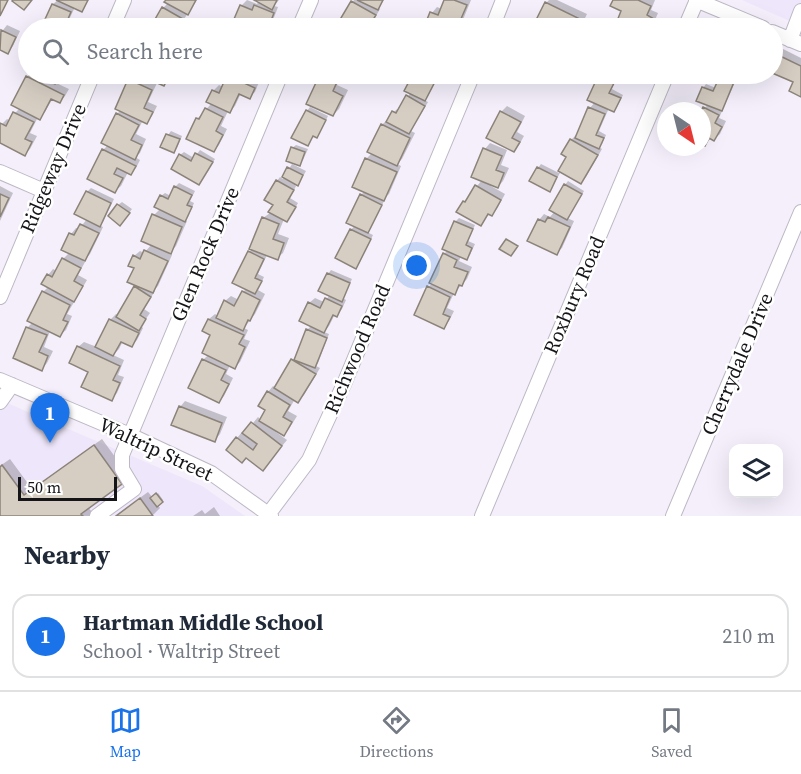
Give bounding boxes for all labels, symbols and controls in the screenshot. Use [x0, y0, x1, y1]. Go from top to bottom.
search box [18, 18, 783, 84]
icon: search [39, 35, 72, 68]
text: Search here [87, 36, 203, 66]
street label: Ridgeway Drive [13, 99, 93, 237]
north arrow [657, 102, 711, 156]
street label: Glen Rock Drive [164, 182, 246, 326]
street label: Roxbury Road [537, 231, 612, 358]
your location [402, 251, 431, 280]
street label: Richwood Road [317, 279, 397, 418]
street label: Cherrydale Drive [694, 288, 780, 440]
pin: 1 [31, 394, 70, 443]
street label: Waltrip Street [94, 410, 218, 488]
map controls [729, 444, 783, 498]
button: layers [729, 444, 783, 498]
scale bar [18, 474, 117, 502]
text: 50 m [27, 476, 61, 498]
text: Nearby [24, 537, 110, 573]
text: Hartman Middle School [83, 607, 323, 637]
text: 1 [40, 622, 51, 650]
text: 210 m [722, 622, 775, 650]
text: School · Waltrip Street [83, 637, 280, 665]
tab: Map [109, 704, 142, 762]
tab: Directions [359, 704, 434, 762]
tab: Saved [651, 704, 692, 762]

